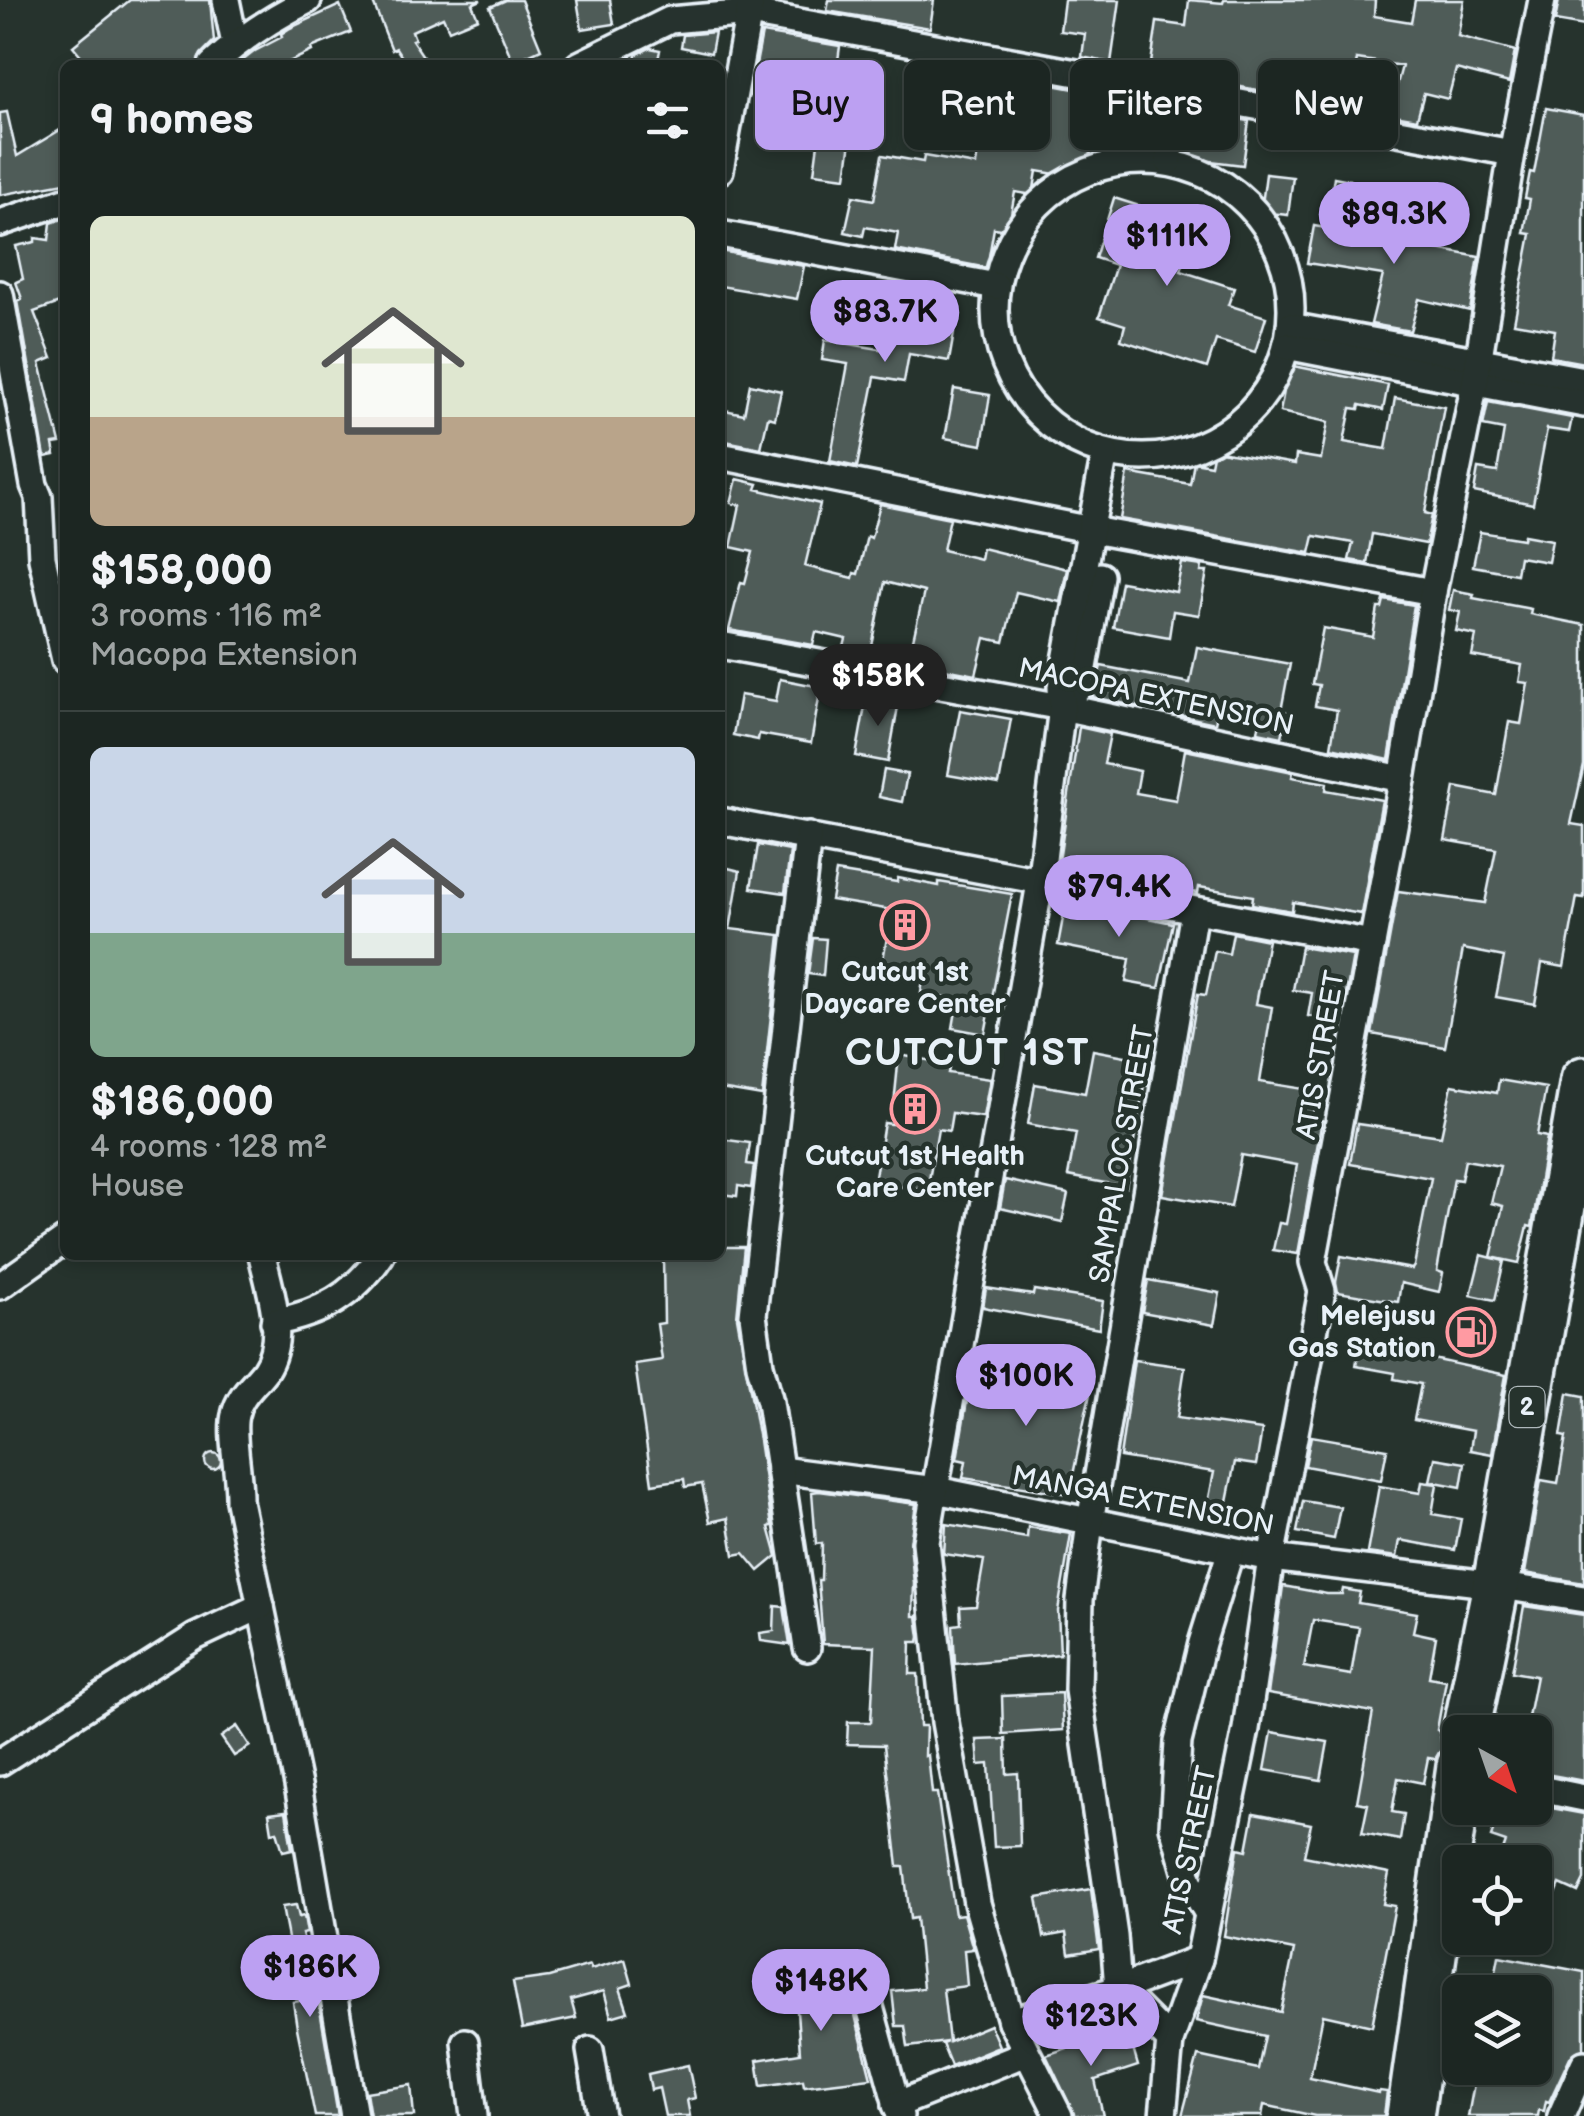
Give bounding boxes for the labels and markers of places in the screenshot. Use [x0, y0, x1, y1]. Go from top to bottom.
pin: $89.3K [1313, 182, 1475, 267]
pin: $111K [1097, 204, 1237, 289]
pin: $83.7K [804, 280, 966, 365]
pin: $158K [808, 644, 948, 729]
pin: $79.4K [1038, 855, 1200, 940]
building icon: Cutcut 1st Daycare Center [879, 899, 931, 951]
place label: Cutcut 1st Daycare Center [804, 956, 1007, 1021]
building icon: Cutcut 1st Health Care Center [889, 1083, 941, 1135]
place label: Cutcut 1st Health Care Center [805, 1140, 1025, 1205]
place label: Melejusu Gas Station [1288, 1300, 1436, 1365]
fuel station icon: Melejusu Gas Station [1445, 1306, 1497, 1358]
pin: $100K [956, 1344, 1096, 1429]
pin: $186K [240, 1935, 380, 2020]
pin: $148K [751, 1949, 891, 2034]
pin: $123K [1021, 1984, 1161, 2069]

